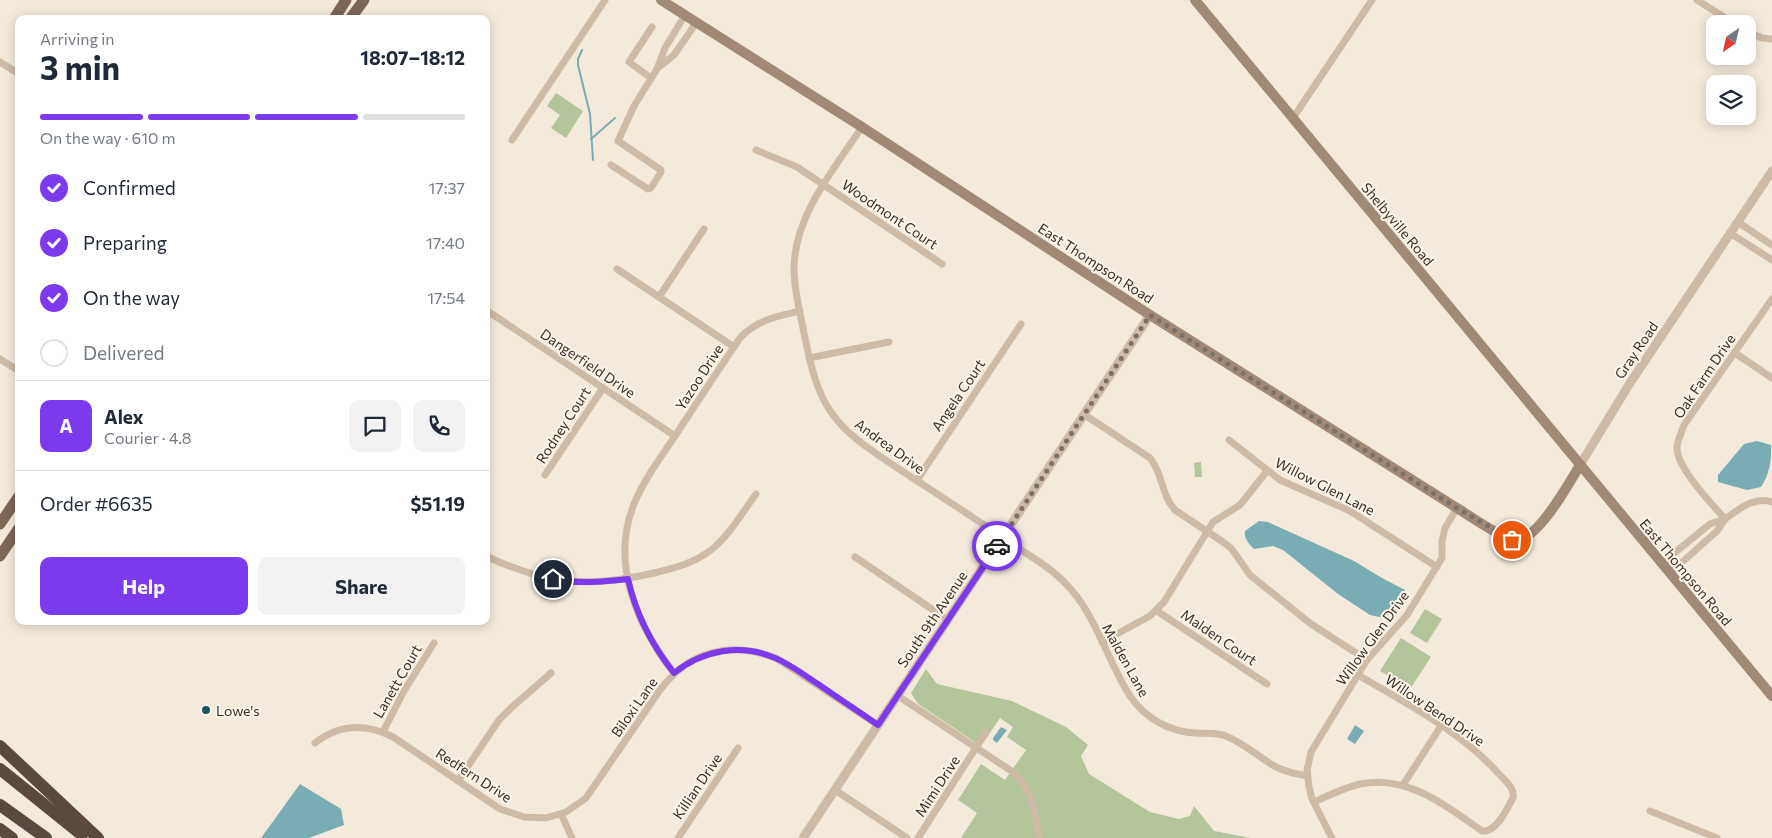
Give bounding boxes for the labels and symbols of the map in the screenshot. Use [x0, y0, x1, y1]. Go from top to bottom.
north arrow [1706, 15, 1756, 65]
street label: Woodmont Court [839, 176, 941, 253]
street label: Shelbyville Road [1358, 179, 1438, 269]
street label: East Thompson Road [1035, 219, 1157, 307]
street label: Gray Road [1611, 318, 1661, 382]
street label: Dangerfield Drive [537, 325, 639, 401]
street label: Oak Farm Drive [1669, 330, 1739, 422]
street label: Yazoo Drive [671, 341, 727, 413]
street label: Angela Court [928, 356, 988, 434]
street label: Rodney Court [532, 383, 594, 466]
street label: Andrea Drive [852, 415, 928, 477]
street label: Willow Glen Lane [1272, 454, 1378, 518]
street label: East Thompson Road [1636, 515, 1736, 629]
pin [1491, 519, 1533, 561]
courier [972, 521, 1022, 571]
pin [532, 558, 574, 600]
street label: South 9th Avenue [894, 568, 970, 670]
street label: Willow Glen Drive [1332, 587, 1412, 689]
street label: Malden Court [1178, 606, 1260, 669]
street label: Malden Lane [1099, 620, 1153, 700]
street label: Lanett Court [369, 641, 425, 721]
street label: Willow Bend Drive [1382, 671, 1488, 749]
street label: Biloxi Lane [607, 674, 661, 740]
place label: Lowe's [216, 702, 260, 719]
marker: Lowe's [200, 704, 212, 716]
street label: Redfern Drive [433, 744, 515, 806]
street label: Killian Drive [669, 750, 725, 822]
street label: Mimi Drive [911, 752, 963, 820]

